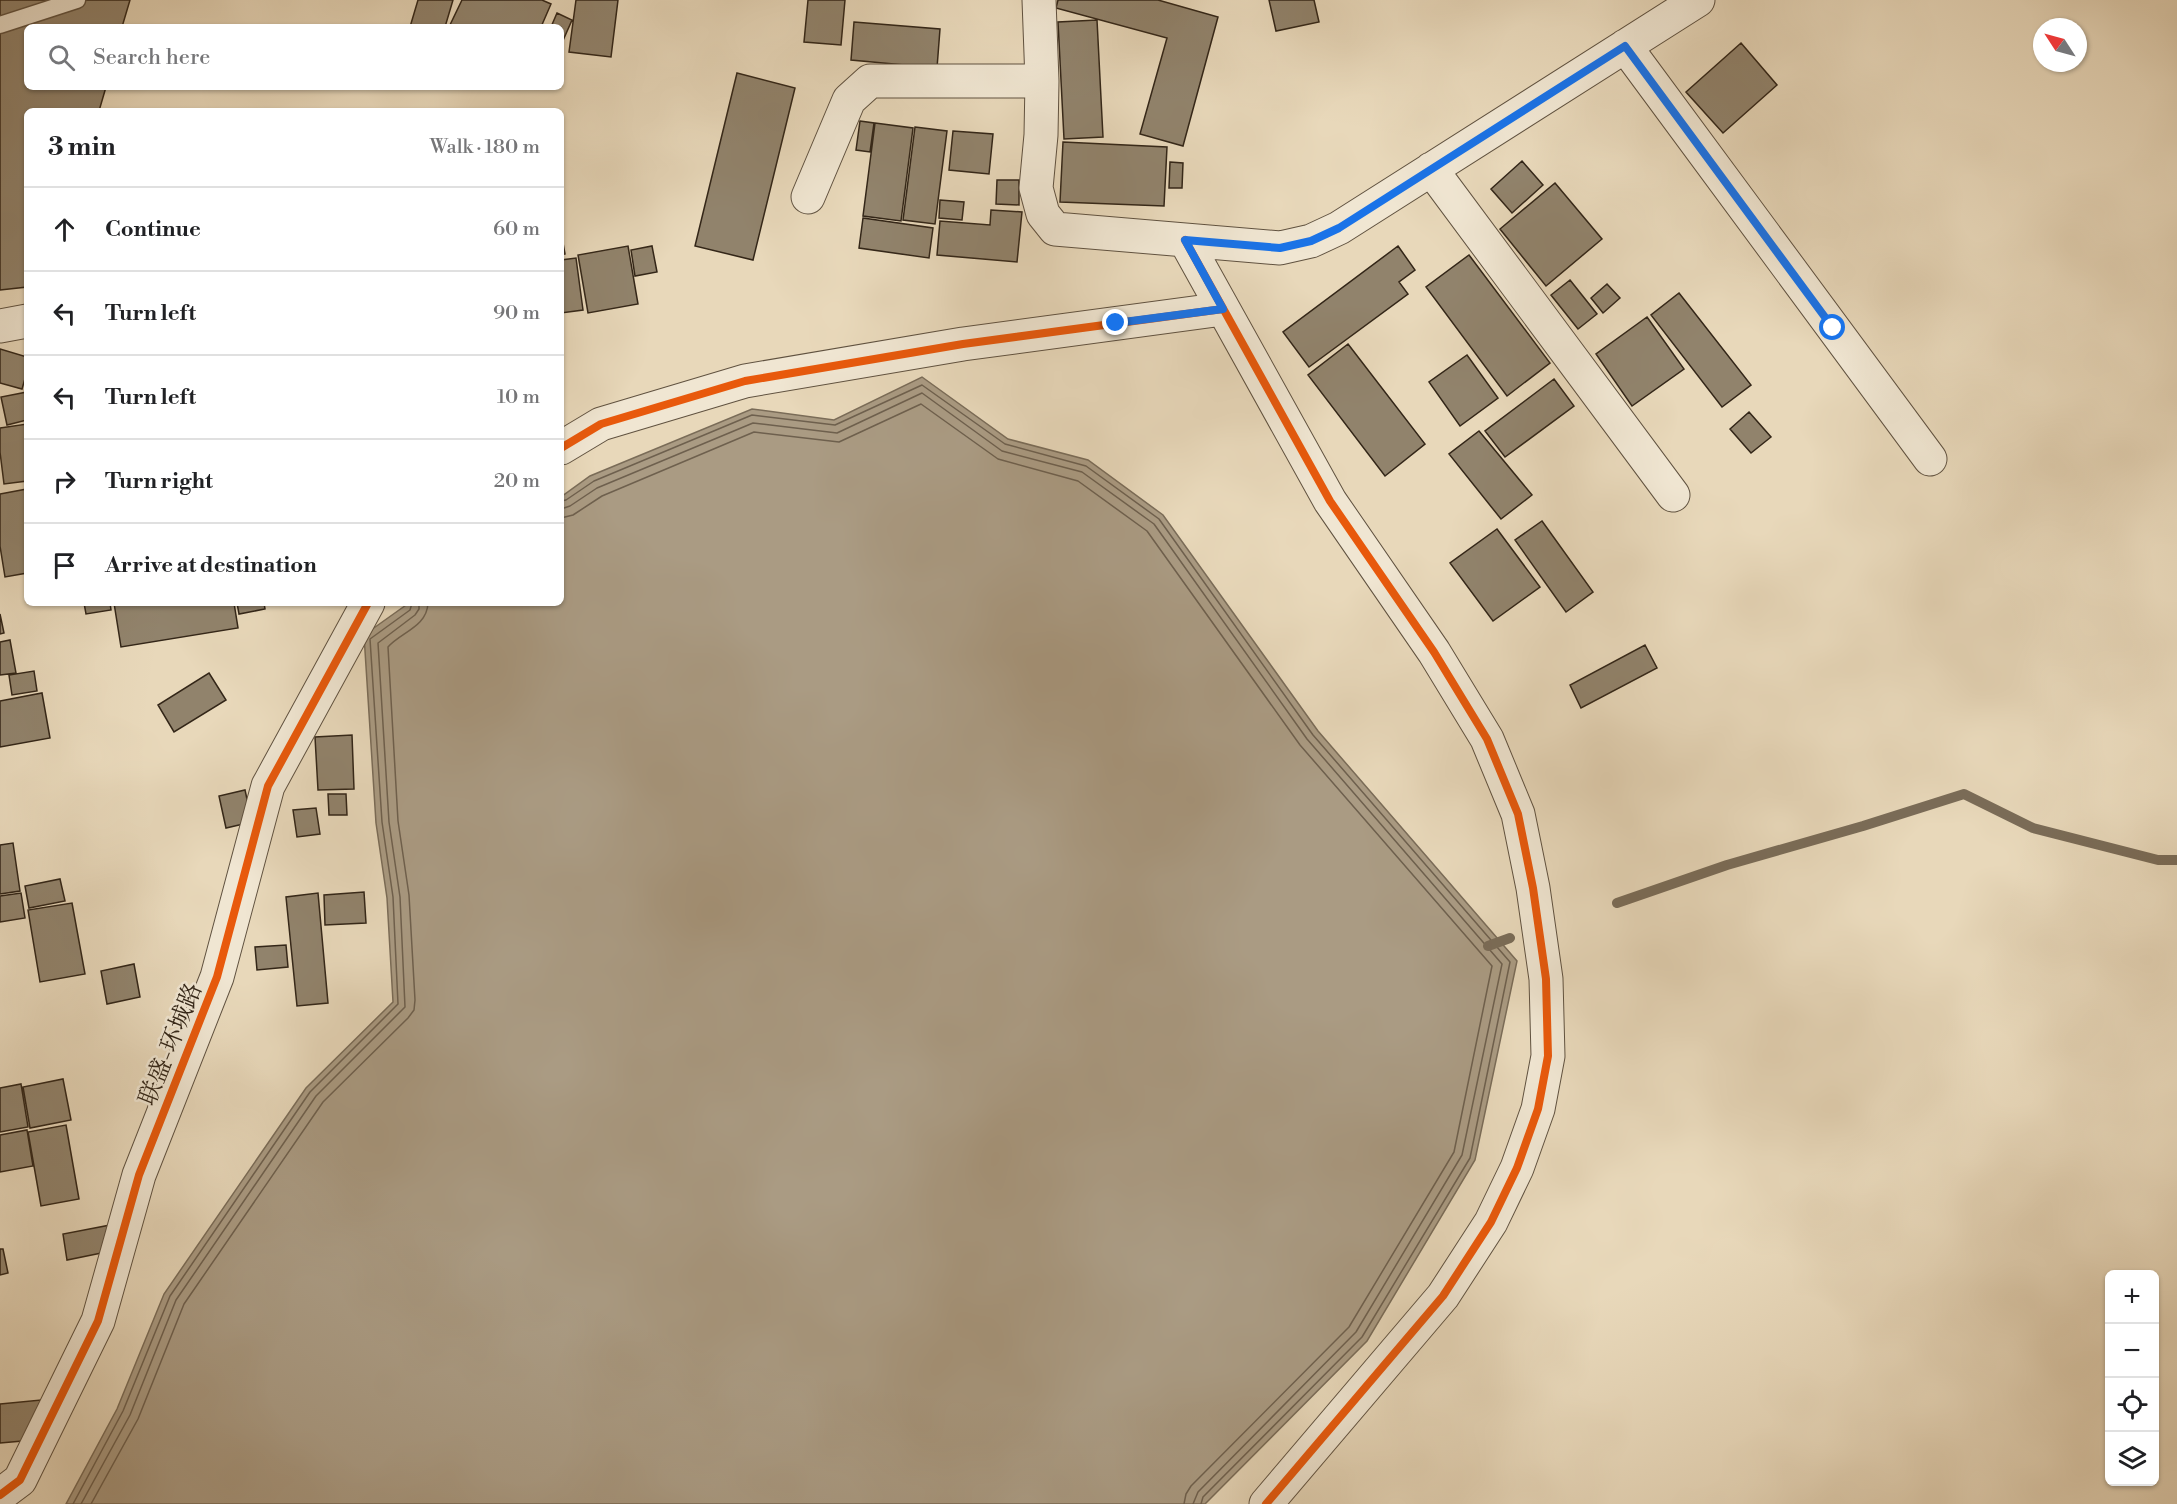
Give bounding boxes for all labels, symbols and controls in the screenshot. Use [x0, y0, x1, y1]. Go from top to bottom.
north arrow [2033, 18, 2087, 72]
search box [24, 24, 564, 90]
icon: search [45, 41, 78, 74]
text: Search here [93, 44, 210, 71]
text: 3 min [48, 131, 116, 163]
text: Walk · 180 m [430, 135, 540, 160]
icon: ahead [48, 213, 81, 246]
text: Continue [105, 216, 201, 243]
text: 60 m [493, 217, 540, 242]
icon: left [48, 297, 81, 330]
text: Turn left [105, 300, 196, 327]
text: 90 m [493, 301, 540, 326]
route end [1102, 309, 1128, 335]
route start [1819, 314, 1845, 340]
icon: left [48, 381, 81, 414]
text: Turn left [105, 384, 196, 411]
text: 10 m [497, 385, 540, 410]
icon: right [48, 465, 81, 498]
text: Turn right [105, 468, 213, 495]
text: 20 m [494, 469, 540, 494]
icon: arrive [48, 549, 81, 582]
text: Arrive at destination [105, 552, 317, 579]
street label: 联盛-环城路 [133, 979, 209, 1110]
map controls [2105, 1270, 2159, 1486]
button: + [2105, 1270, 2159, 1324]
button: − [2105, 1324, 2159, 1378]
button: locate [2105, 1378, 2159, 1432]
button: layers [2105, 1432, 2159, 1486]

